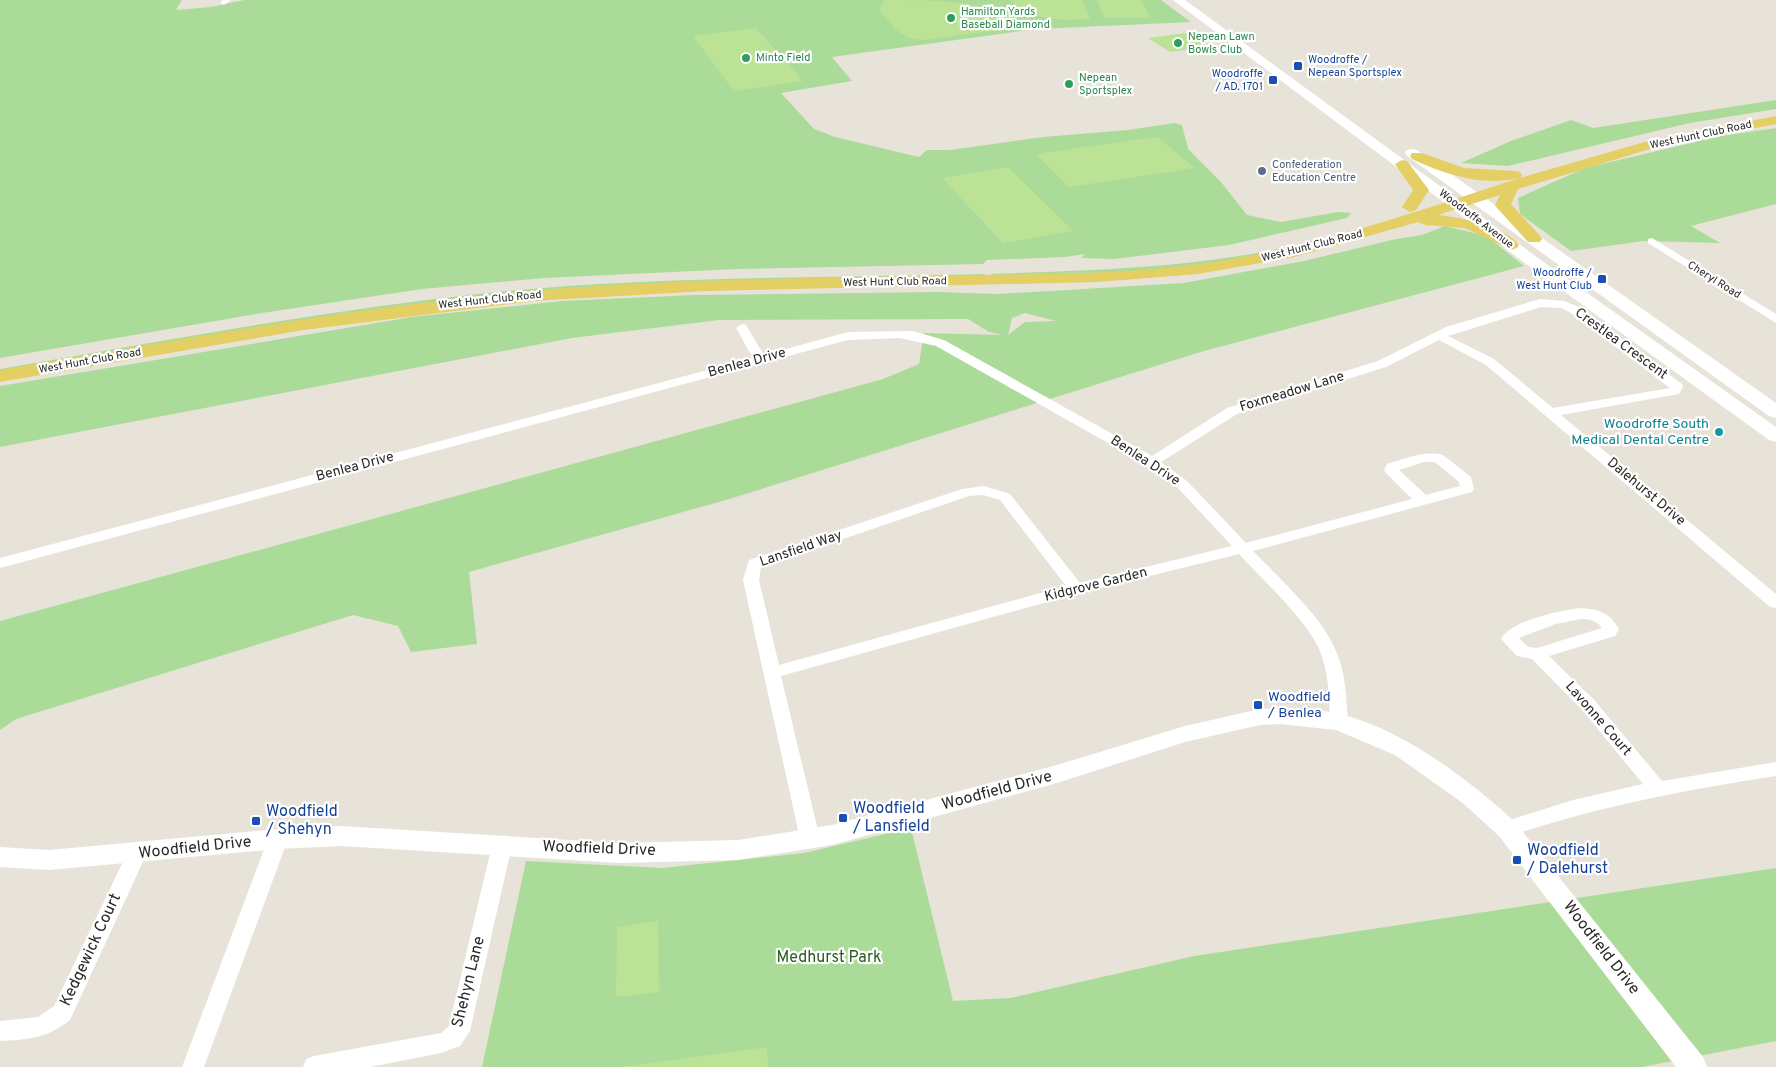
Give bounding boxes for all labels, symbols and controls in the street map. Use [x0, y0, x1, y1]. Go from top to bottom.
place label: Hamilton Yards Baseball Diamond [961, 5, 1050, 32]
marker: Hamilton Yards Baseball Diamond [945, 12, 957, 24]
place label: Nepean Lawn Bowls Club [1188, 30, 1255, 57]
marker: Nepean Lawn Bowls Club [1172, 37, 1184, 49]
place label: Minto Field [756, 51, 810, 65]
marker: Minto Field [740, 52, 752, 64]
place label: Woodroffe / Nepean Sportsplex [1308, 53, 1402, 80]
marker: Woodroffe / Nepean Sportsplex [1292, 60, 1304, 72]
place label: Woodroffe / AD. 1701 [1212, 67, 1263, 94]
place label: Nepean Sportsplex [1079, 71, 1132, 98]
marker: Woodroffe / AD. 1701 [1267, 74, 1279, 86]
marker: Nepean Sportsplex [1063, 78, 1075, 90]
street label: West Hunt Club Road [1649, 117, 1753, 153]
place label: Confederation Education Centre [1272, 158, 1356, 185]
marker: Confederation Education Centre [1256, 165, 1268, 177]
street label: Woodroffe Avenue [1436, 186, 1516, 252]
street label: West Hunt Club Road [1260, 227, 1364, 265]
street label: Cheryl Road [1685, 258, 1743, 302]
place label: Woodroffe / West Hunt Club [1516, 266, 1593, 293]
marker: Woodroffe / West Hunt Club [1596, 273, 1608, 285]
street label: West Hunt Club Road [843, 274, 947, 290]
street label: West Hunt Club Road [438, 288, 542, 312]
street label: Crestlea Crescent [1571, 305, 1671, 383]
street label: Benlea Drive [706, 344, 788, 382]
street label: West Hunt Club Road [38, 345, 142, 377]
street label: Foxmeadow Lane [1238, 368, 1346, 416]
place label: Woodroffe South Medical Dental Centre [1571, 416, 1709, 449]
marker: Woodroffe South Medical Dental Centre [1713, 426, 1725, 438]
street label: Benlea Drive [1107, 432, 1183, 490]
street label: Benlea Drive [314, 448, 396, 486]
street label: Dalehurst Drive [1603, 454, 1689, 530]
street label: Lansfield Way [758, 527, 844, 571]
street label: Kidgrove Garden [1043, 564, 1149, 606]
street label: Lavonne Court [1561, 678, 1635, 760]
place label: Woodfield / Benlea [1267, 689, 1331, 722]
marker: Woodfield / Benlea [1252, 699, 1264, 711]
street label: Woodfield Drive [940, 767, 1054, 815]
place label: Woodfield / Lansfield [852, 799, 930, 837]
place label: Woodfield / Shehyn [265, 802, 338, 840]
marker: Woodfield / Lansfield [837, 812, 849, 824]
marker: Woodfield / Shehyn [250, 815, 262, 827]
street label: Woodfield Drive [138, 832, 252, 864]
street label: Woodfield Drive [542, 837, 656, 861]
place label: Woodfield / Dalehurst [1526, 841, 1608, 879]
marker: Woodfield / Dalehurst [1511, 854, 1523, 866]
street label: Kedgewick Court [56, 890, 126, 1010]
street label: Woodfield Drive [1558, 897, 1644, 999]
street label: Shehyn Lane [448, 934, 490, 1030]
park label: Medhurst Park [776, 948, 882, 968]

